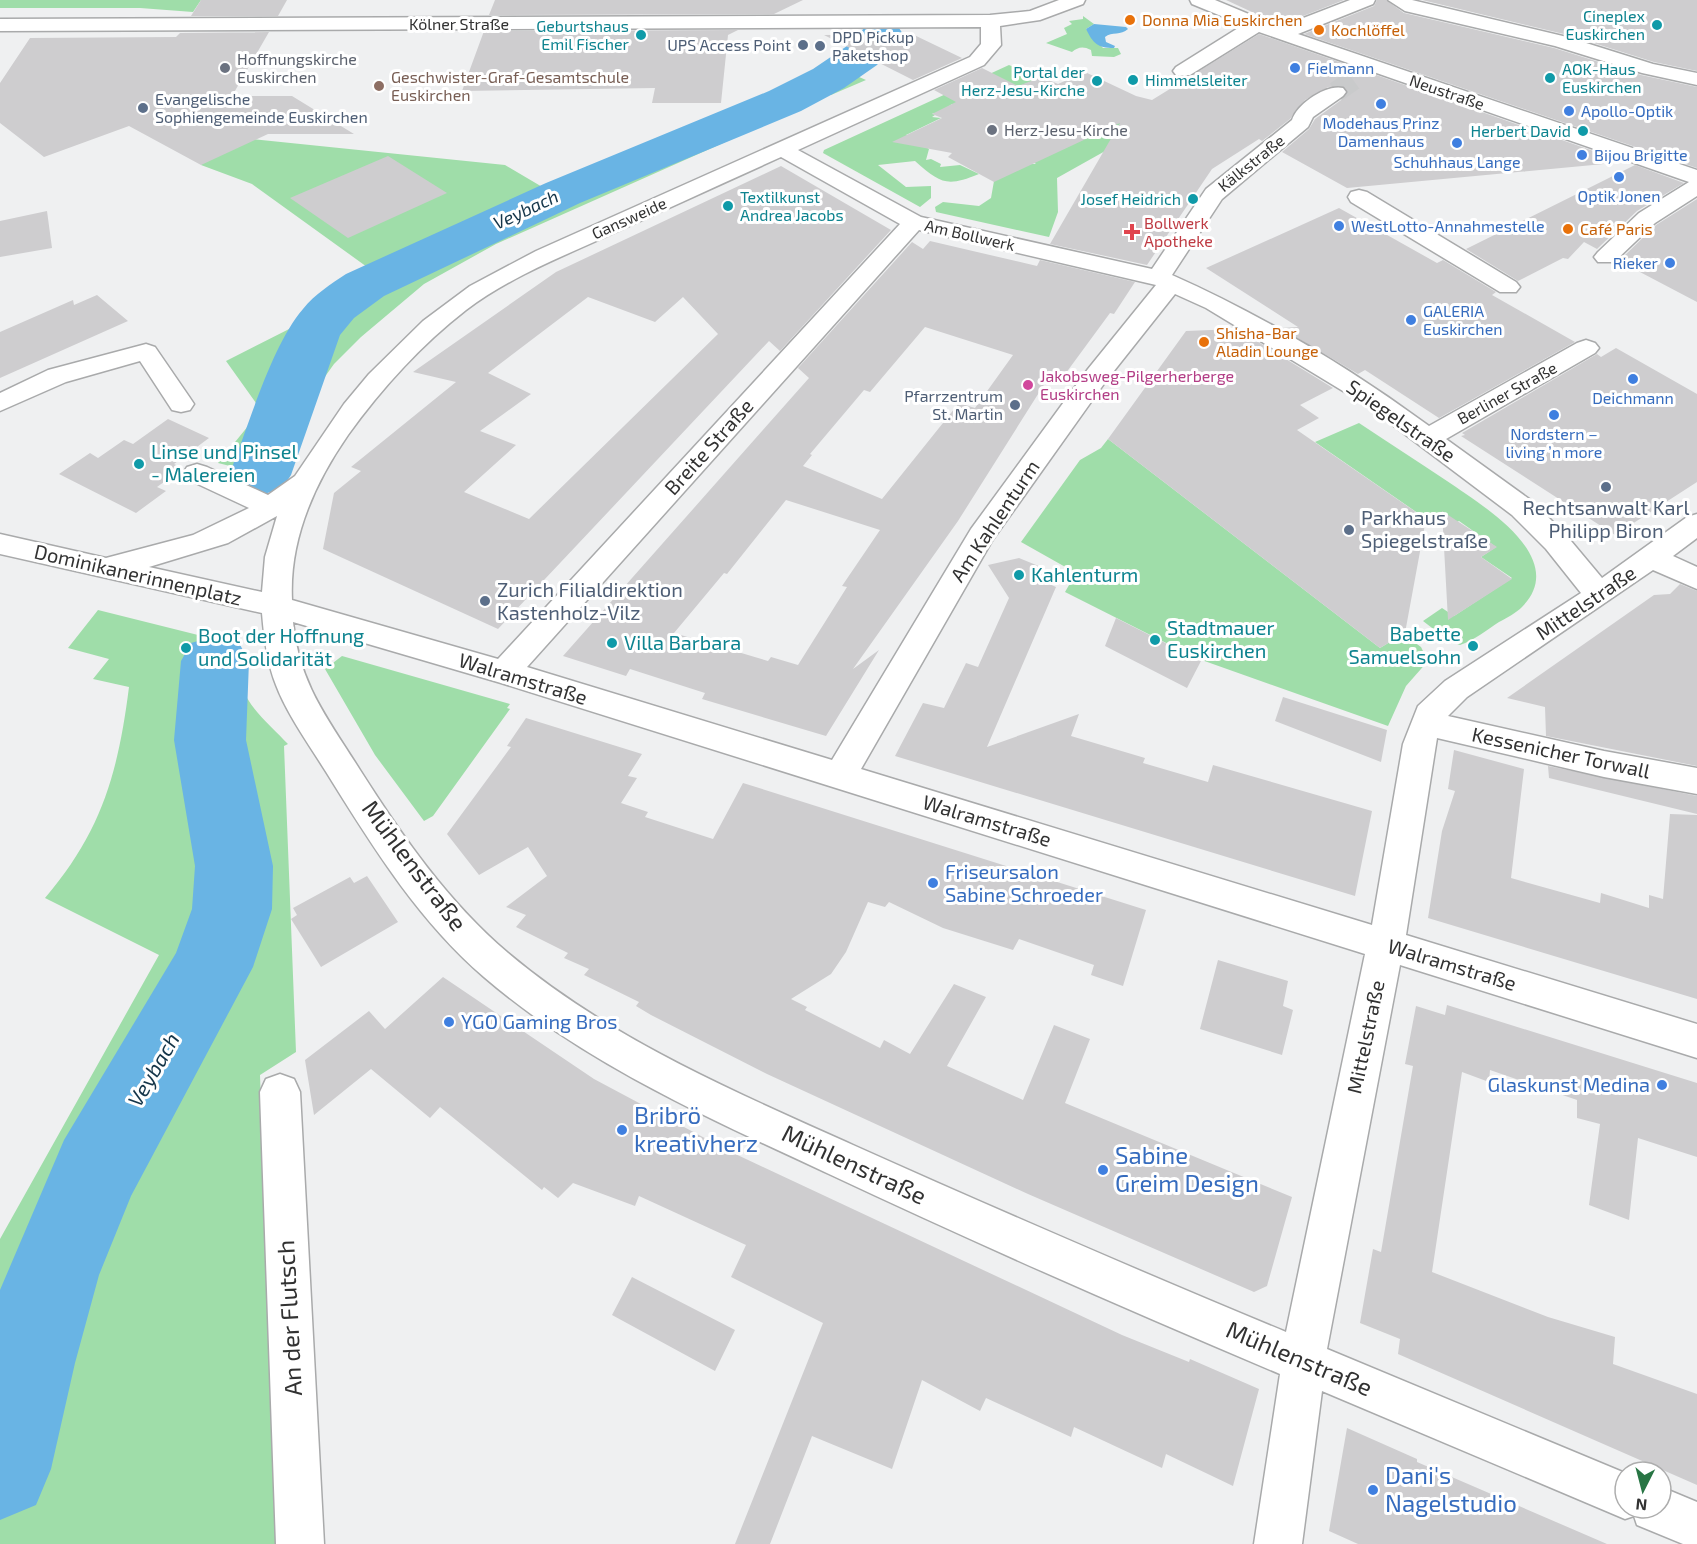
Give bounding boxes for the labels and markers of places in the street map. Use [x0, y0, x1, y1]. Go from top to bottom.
place label: Cineplex Euskirchen [1565, 6, 1646, 43]
place label: Donna Mia Euskirchen [1142, 10, 1303, 29]
marker: Donna Mia Euskirchen [1123, 13, 1137, 27]
place label: Geburtshaus Emil Fischer [536, 16, 630, 53]
marker: Cineplex Euskirchen [1650, 18, 1664, 32]
place label: Kochlöffel [1331, 20, 1405, 39]
marker: Kochlöffel [1312, 23, 1326, 37]
place label: DPD Pickup Paketshop [832, 27, 914, 64]
marker: Geburtshaus Emil Fischer [634, 28, 648, 42]
place label: UPS Access Point [667, 35, 791, 54]
marker: UPS Access Point [796, 38, 810, 52]
marker: DPD Pickup Paketshop [813, 39, 827, 53]
place label: Hoffnungskirche Euskirchen [237, 49, 357, 86]
place label: Fielmann [1307, 58, 1374, 77]
place label: AOK-Haus Euskirchen [1562, 59, 1642, 96]
marker: Hoffnungskirche Euskirchen [218, 61, 232, 75]
marker: Fielmann [1288, 61, 1302, 75]
place label: Portal der Herz-Jesu-Kirche [961, 62, 1086, 99]
place label: Geschwister-Graf-Gesamtschule Euskirchen [391, 67, 629, 104]
place label: Himmelsleiter [1145, 70, 1248, 89]
marker: AOK-Haus Euskirchen [1543, 71, 1557, 85]
marker: Himmelsleiter [1126, 73, 1140, 87]
marker: Portal der Herz-Jesu-Kirche [1090, 74, 1104, 88]
marker: Geschwister-Graf-Gesamtschule Euskirchen [372, 79, 386, 93]
place label: Evangelische Sophiengemeinde Euskirchen [155, 89, 368, 126]
marker: Modehaus Prinz Damenhaus [1374, 97, 1388, 111]
marker: Evangelische Sophiengemeinde Euskirchen [136, 101, 150, 115]
place label: Apollo-Optik [1581, 101, 1673, 120]
marker: Apollo-Optik [1562, 104, 1576, 118]
place label: Modehaus Prinz Damenhaus [1322, 113, 1440, 150]
place label: Herz-Jesu-Kirche [1004, 120, 1128, 139]
place label: Herbert David [1470, 121, 1571, 140]
marker: Herz-Jesu-Kirche [985, 123, 999, 137]
marker: Herbert David [1576, 124, 1590, 138]
marker: Schuhhaus Lange [1450, 136, 1464, 150]
place label: Bijou Brigitte [1594, 145, 1688, 165]
marker: Bijou Brigitte [1575, 148, 1589, 162]
place label: Schuhhaus Lange [1393, 152, 1521, 171]
marker: Optik Jonen [1612, 170, 1626, 184]
place label: Optik Jonen [1578, 186, 1660, 205]
place label: Textilkunst Andrea Jacobs [740, 187, 844, 224]
place label: Josef Heidrich [1080, 189, 1181, 208]
marker: Josef Heidrich [1186, 192, 1200, 206]
marker: Textilkunst Andrea Jacobs [721, 199, 735, 213]
place label: Bollwerk Apotheke [1144, 213, 1213, 250]
place label: WestLotto-Annahmestelle [1351, 216, 1545, 235]
marker: WestLotto-Annahmestelle [1332, 219, 1346, 233]
place label: Café Paris [1580, 219, 1653, 238]
marker: Café Paris [1561, 222, 1575, 236]
marker: Bollwerk Apotheke [1125, 225, 1139, 239]
place label: Rieker [1613, 253, 1659, 272]
marker: Rieker [1663, 256, 1677, 270]
place label: GALERIA Euskirchen [1423, 301, 1503, 338]
marker: GALERIA Euskirchen [1404, 313, 1418, 327]
place label: Shisha-Bar Aladin Lounge [1216, 323, 1319, 360]
marker: Shisha-Bar Aladin Lounge [1197, 335, 1211, 349]
place label: Jakobsweg-Pilgerherberge Euskirchen [1040, 366, 1234, 403]
marker: Deichmann [1626, 372, 1640, 386]
marker: Jakobsweg-Pilgerherberge Euskirchen [1021, 378, 1035, 392]
place label: Pfarrzentrum St. Martin [904, 386, 1003, 423]
place label: Deichmann [1592, 388, 1674, 407]
marker: Pfarrzentrum St. Martin [1008, 398, 1022, 412]
marker: Nordstern – living ’n more [1547, 408, 1561, 422]
place label: Nordstern – living ’n more [1506, 424, 1602, 461]
place label: Linse und Pinsel - Malereien [151, 439, 297, 486]
marker: Linse und Pinsel - Malereien [132, 457, 146, 471]
marker: Rechtsanwalt Karl Philipp Biron [1599, 480, 1613, 494]
place label: Rechtsanwalt Karl Philipp Biron [1523, 495, 1689, 542]
place label: Parkhaus Spiegelstraße [1361, 505, 1488, 552]
marker: Parkhaus Spiegelstraße [1342, 523, 1356, 537]
place label: Kahlenturm [1031, 562, 1138, 586]
marker: Kahlenturm [1012, 568, 1026, 582]
place label: Zurich Filialdirektion Kastenholz-Vilz [497, 577, 683, 624]
marker: Zurich Filialdirektion Kastenholz-Vilz [478, 594, 492, 608]
place label: Stadtmauer Euskirchen [1167, 615, 1274, 662]
place label: Babette Samuelsohn [1348, 621, 1461, 668]
place label: Boot der Hoffnung und Solidarität [198, 623, 364, 670]
place label: Villa Barbara [624, 630, 741, 654]
marker: Stadtmauer Euskirchen [1148, 633, 1162, 647]
marker: Villa Barbara [605, 636, 619, 650]
marker: Babette Samuelsohn [1466, 639, 1480, 653]
marker: Boot der Hoffnung und Solidarität [179, 641, 193, 655]
place label: Friseursalon Sabine Schroeder [945, 859, 1103, 906]
marker: Friseursalon Sabine Schroeder [926, 876, 940, 890]
place label: YGO Gaming Bros [461, 1009, 617, 1033]
marker: YGO Gaming Bros [442, 1015, 456, 1029]
place label: Glaskunst Medina [1488, 1072, 1650, 1096]
marker: Glaskunst Medina [1655, 1078, 1669, 1092]
place label: Bribrö kreativherz [634, 1100, 758, 1157]
marker: Bribrö kreativherz [615, 1123, 629, 1137]
place label: Sabine Greim Design [1115, 1140, 1259, 1197]
marker: Sabine Greim Design [1096, 1163, 1110, 1177]
place label: Dani's Nagelstudio [1385, 1460, 1517, 1517]
marker: Dani's Nagelstudio [1366, 1483, 1380, 1497]

